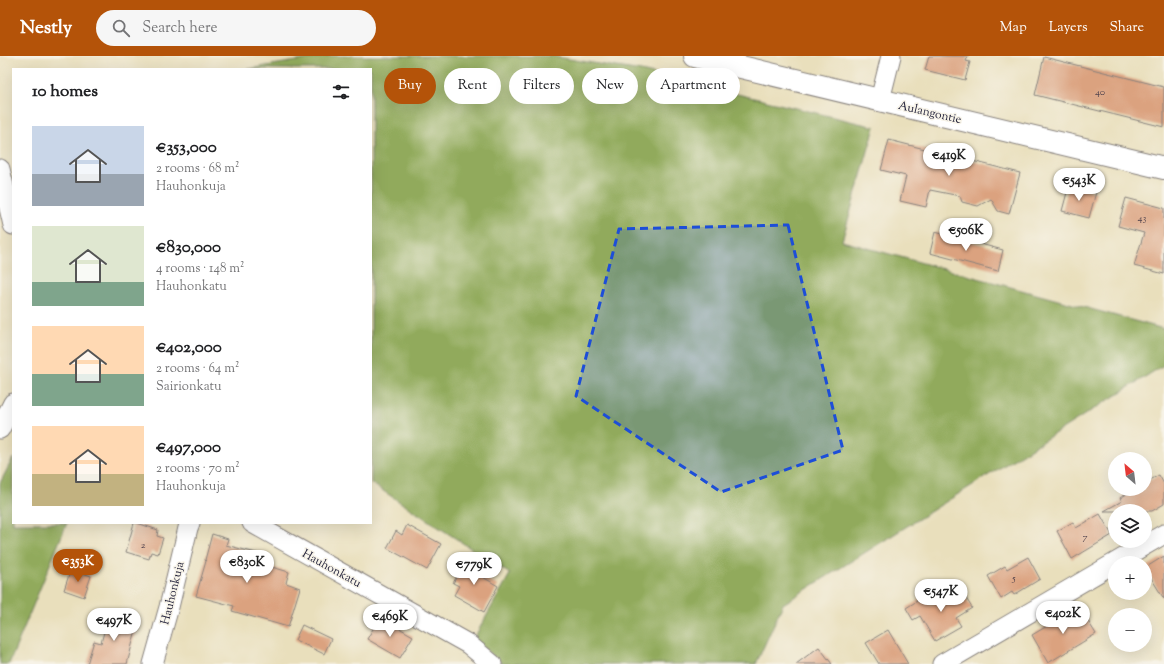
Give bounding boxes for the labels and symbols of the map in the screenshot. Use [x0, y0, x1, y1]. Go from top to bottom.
house number: 40 [1095, 85, 1105, 100]
street label: Aulangontie [896, 97, 964, 129]
pin: €419K [921, 143, 977, 177]
pin: €543K [1051, 168, 1107, 202]
house number: 43 [1137, 211, 1147, 226]
pin: €506K [938, 218, 994, 252]
north arrow [1108, 452, 1152, 496]
house number: 7 [1082, 530, 1088, 545]
house number: 2 [141, 538, 146, 553]
street label: Hauhonkatu [299, 545, 365, 593]
pin: €353K [50, 549, 106, 583]
pin: €830K [219, 550, 275, 584]
pin: €779K [446, 552, 502, 586]
street label: Hauhonkuja [156, 559, 190, 627]
house number: 5 [1011, 571, 1016, 586]
pin: €547K [913, 579, 969, 613]
pin: €402K [1035, 601, 1091, 635]
pin: €469K [362, 604, 418, 638]
pin: €497K [86, 608, 142, 642]

